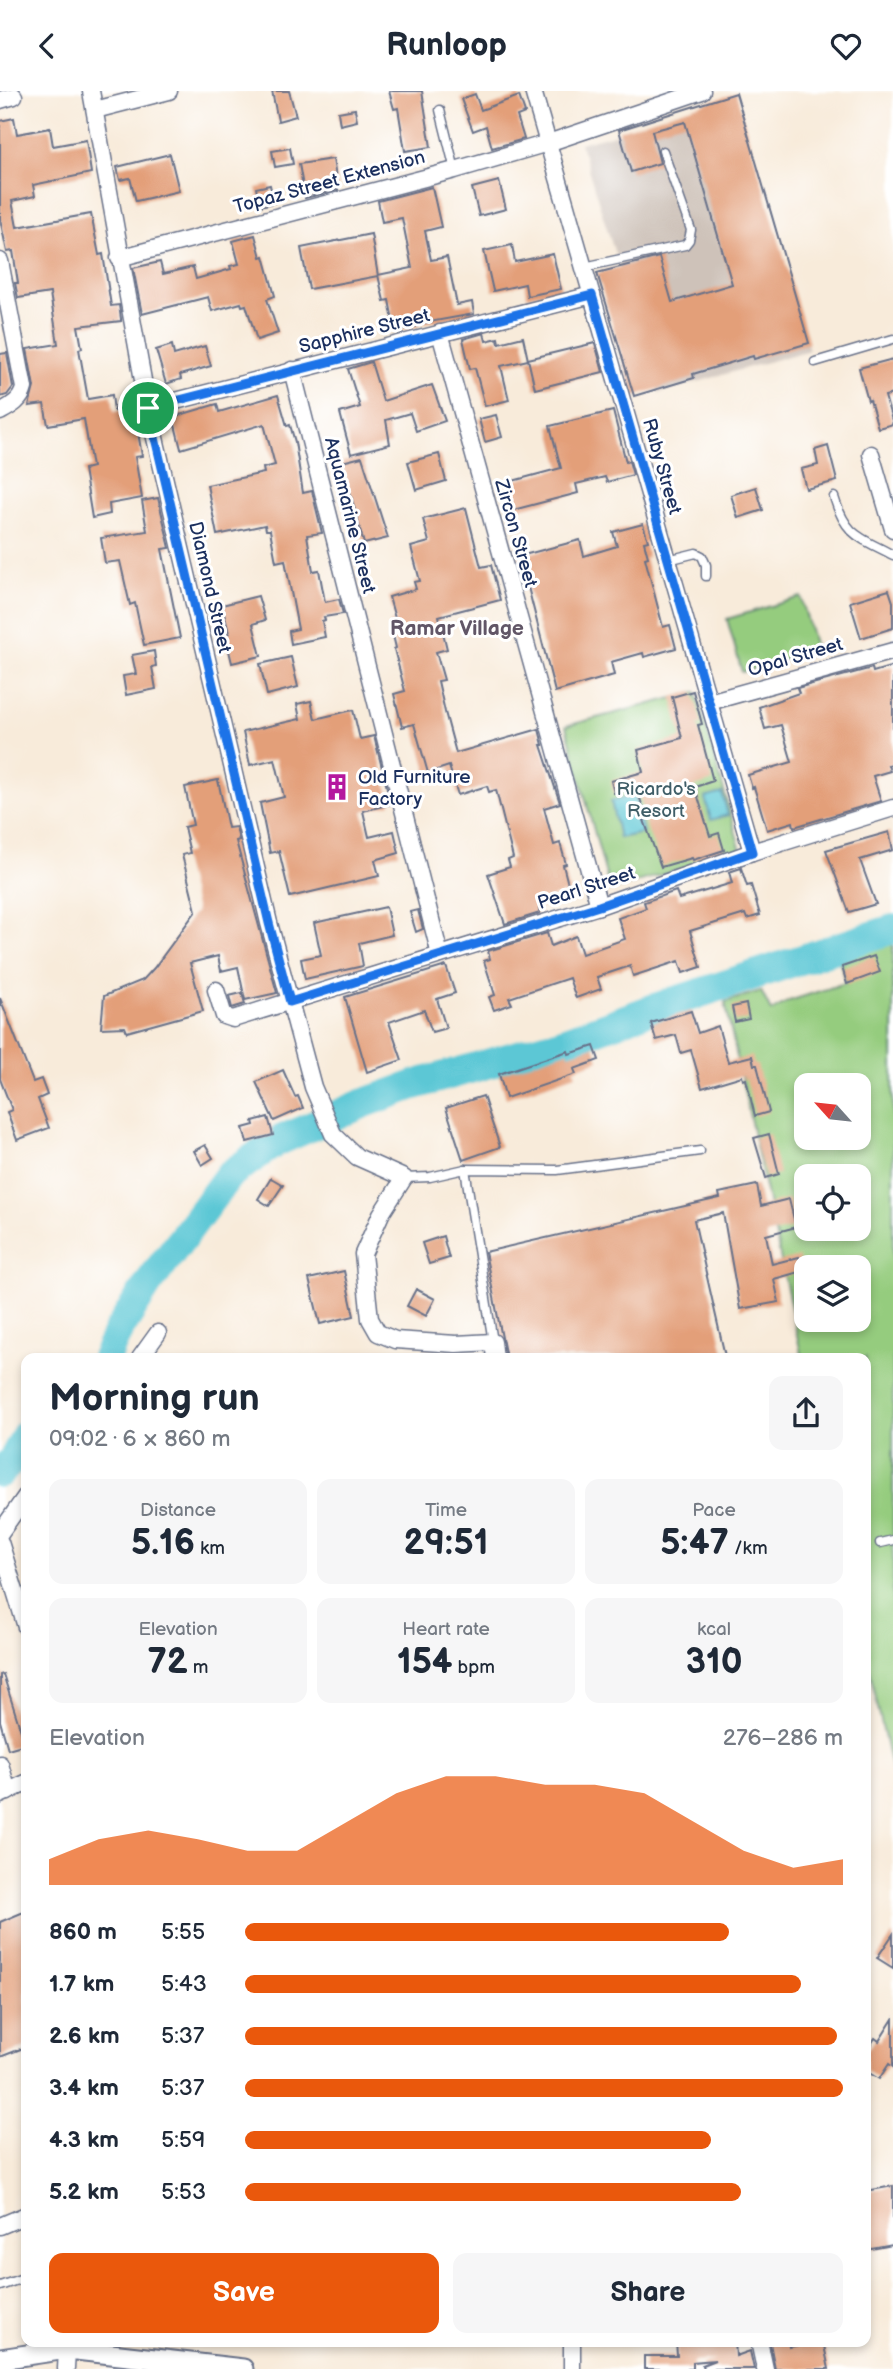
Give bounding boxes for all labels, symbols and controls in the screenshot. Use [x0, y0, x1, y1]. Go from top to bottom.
text: Runloop [386, 26, 507, 65]
icon: back [28, 27, 66, 65]
icon: heart [827, 27, 865, 65]
street label: Topaz Street Extension [231, 146, 428, 219]
street label: Sapphire Street [297, 304, 432, 359]
pin [118, 378, 178, 438]
icon: arrive [129, 389, 167, 427]
street label: Ruby Street [637, 416, 686, 517]
street label: Aquamarine Street [319, 435, 380, 596]
street label: Zircon Street [489, 476, 542, 590]
street label: Diamond Street [183, 519, 236, 655]
district label: Ramar Village [390, 616, 524, 641]
street label: Opal Street [745, 633, 846, 682]
place label: Old Furniture Factory [358, 766, 470, 811]
building icon: Old Furniture Factory [322, 772, 352, 802]
park label: Ricardo's Resort [616, 778, 696, 823]
street label: Pearl Street [535, 862, 638, 915]
north arrow [794, 1073, 872, 1150]
map controls [794, 1073, 871, 1332]
button: locate [794, 1164, 871, 1241]
button: layers [794, 1255, 871, 1332]
text: Morning run [49, 1376, 260, 1421]
button: share [769, 1376, 843, 1450]
text: 09:02 · 6 × 860 m [49, 1425, 231, 1453]
text: Distance [140, 1499, 216, 1522]
text: Time [425, 1499, 467, 1522]
text: Pace [692, 1499, 736, 1522]
text: 5.16 [131, 1522, 195, 1565]
text: 29:51 [404, 1522, 488, 1565]
text: 5:47 [660, 1522, 729, 1565]
text: km [195, 1537, 225, 1560]
text: /km [729, 1537, 768, 1560]
text: Elevation [138, 1618, 218, 1641]
text: Heart rate [402, 1618, 490, 1641]
text: kcal [697, 1618, 731, 1641]
text: 72 [147, 1641, 188, 1684]
text: 154 [397, 1641, 452, 1684]
text: 310 [686, 1641, 742, 1684]
text: m [188, 1656, 209, 1679]
text: bpm [452, 1656, 495, 1679]
text: Elevation [49, 1724, 145, 1752]
text: 276–286 m [723, 1724, 843, 1752]
text: 860 m [49, 1918, 117, 1946]
text: 5:55 [161, 1918, 205, 1946]
text: 1.7 km [49, 1970, 114, 1998]
text: 5:43 [161, 1970, 207, 1998]
text: 2.6 km [49, 2022, 120, 2050]
text: 5:37 [161, 2022, 204, 2050]
text: 3.4 km [49, 2074, 119, 2102]
text: 5:37 [161, 2074, 204, 2102]
text: 4.3 km [49, 2126, 119, 2154]
text: 5:59 [161, 2126, 205, 2154]
text: 5.2 km [49, 2178, 119, 2206]
text: 5:53 [161, 2178, 206, 2206]
button: Save [49, 2253, 439, 2333]
button: Share [453, 2253, 843, 2333]

